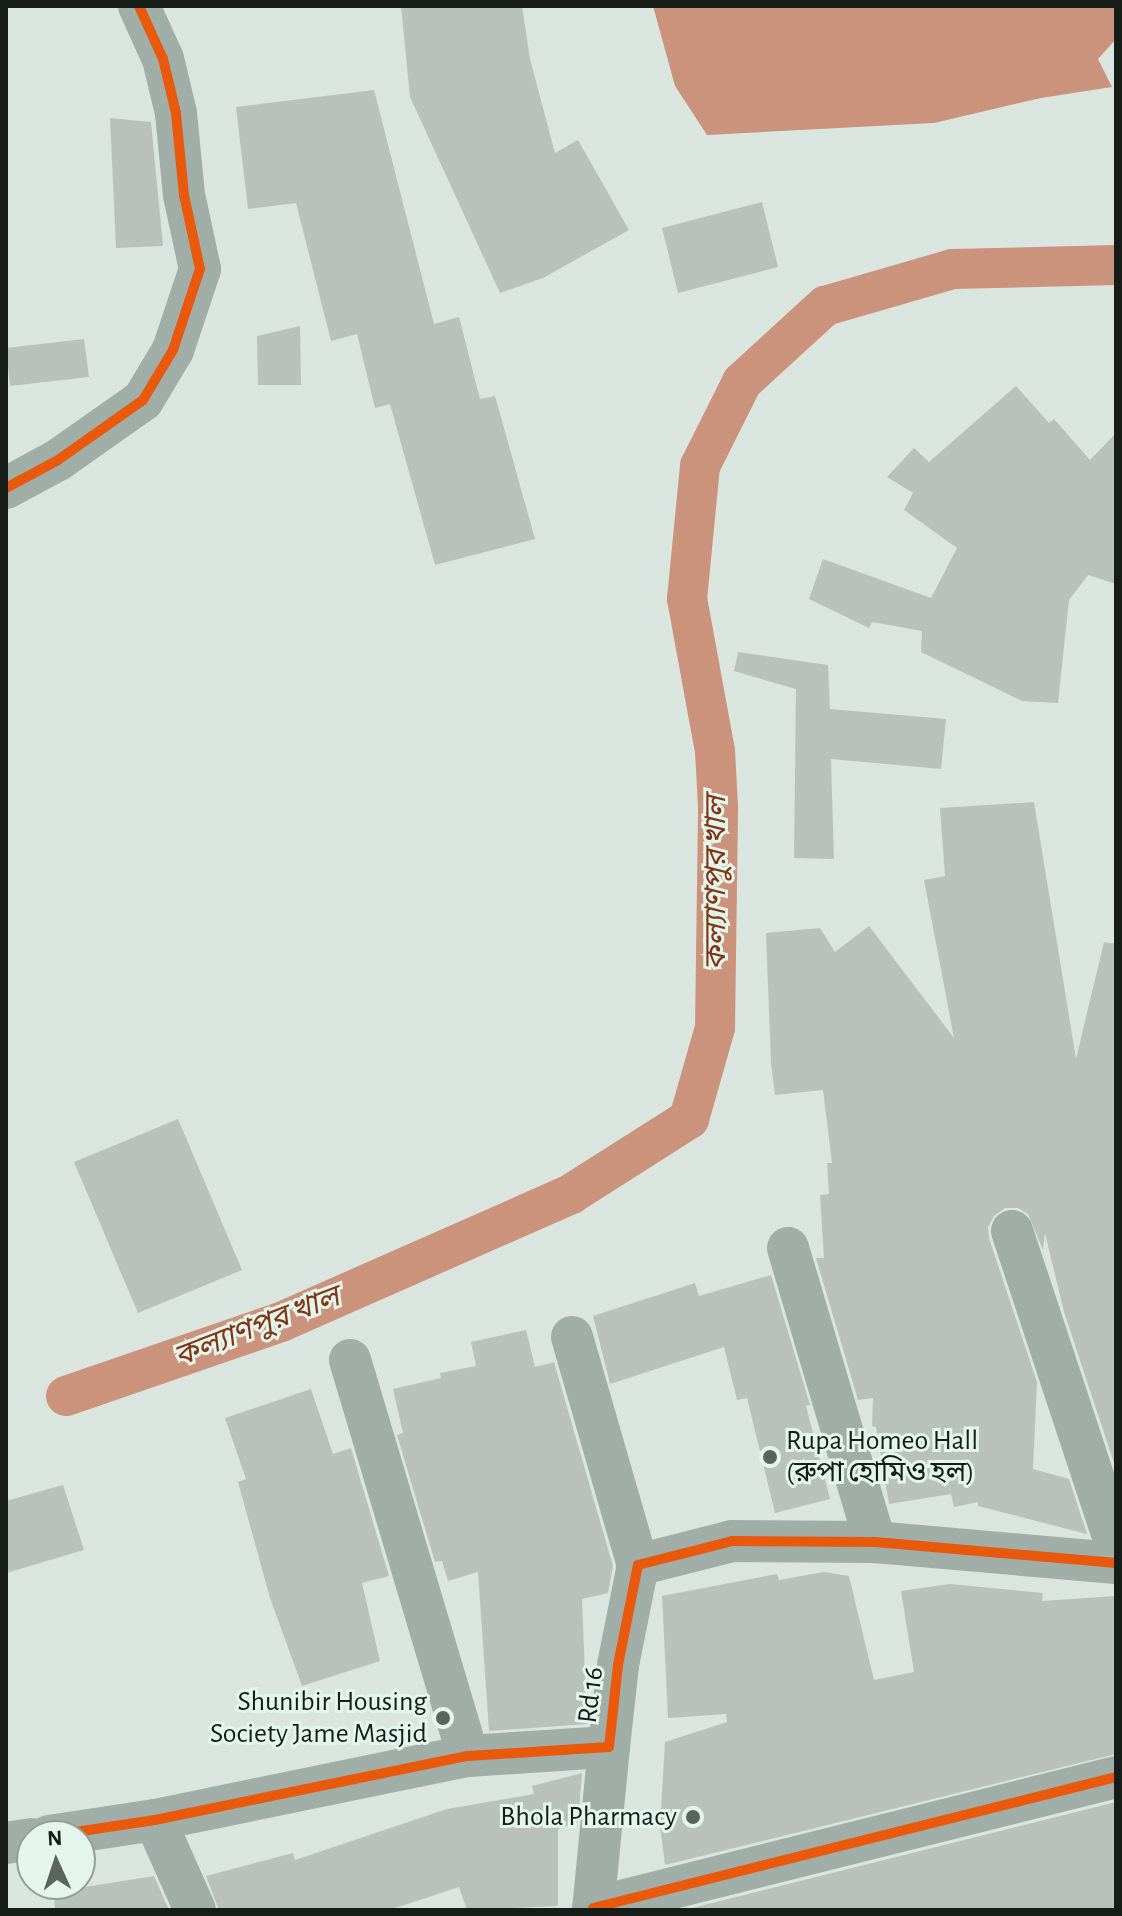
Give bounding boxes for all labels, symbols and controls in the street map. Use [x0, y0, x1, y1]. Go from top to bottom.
water label: কল্যাণপুর খাল [698, 796, 734, 970]
water label: কল্যাণপুর খাল [169, 1279, 345, 1375]
place label: Rupa Homeo Hall (রুপা হোমিও হল) [786, 1424, 978, 1490]
marker: Rupa Homeo Hall (রুপা হোমিও হল) [761, 1448, 779, 1466]
street label: Rd 16 [571, 1665, 611, 1725]
place label: Shunibir Housing Society Jame Masjid [210, 1685, 427, 1751]
marker: Shunibir Housing Society Jame Masjid [434, 1709, 452, 1727]
place label: Bhola Pharmacy [500, 1800, 677, 1834]
marker: Bhola Pharmacy [684, 1808, 702, 1826]
north arrow [16, 1820, 96, 1900]
text: N [47, 1827, 63, 1849]

